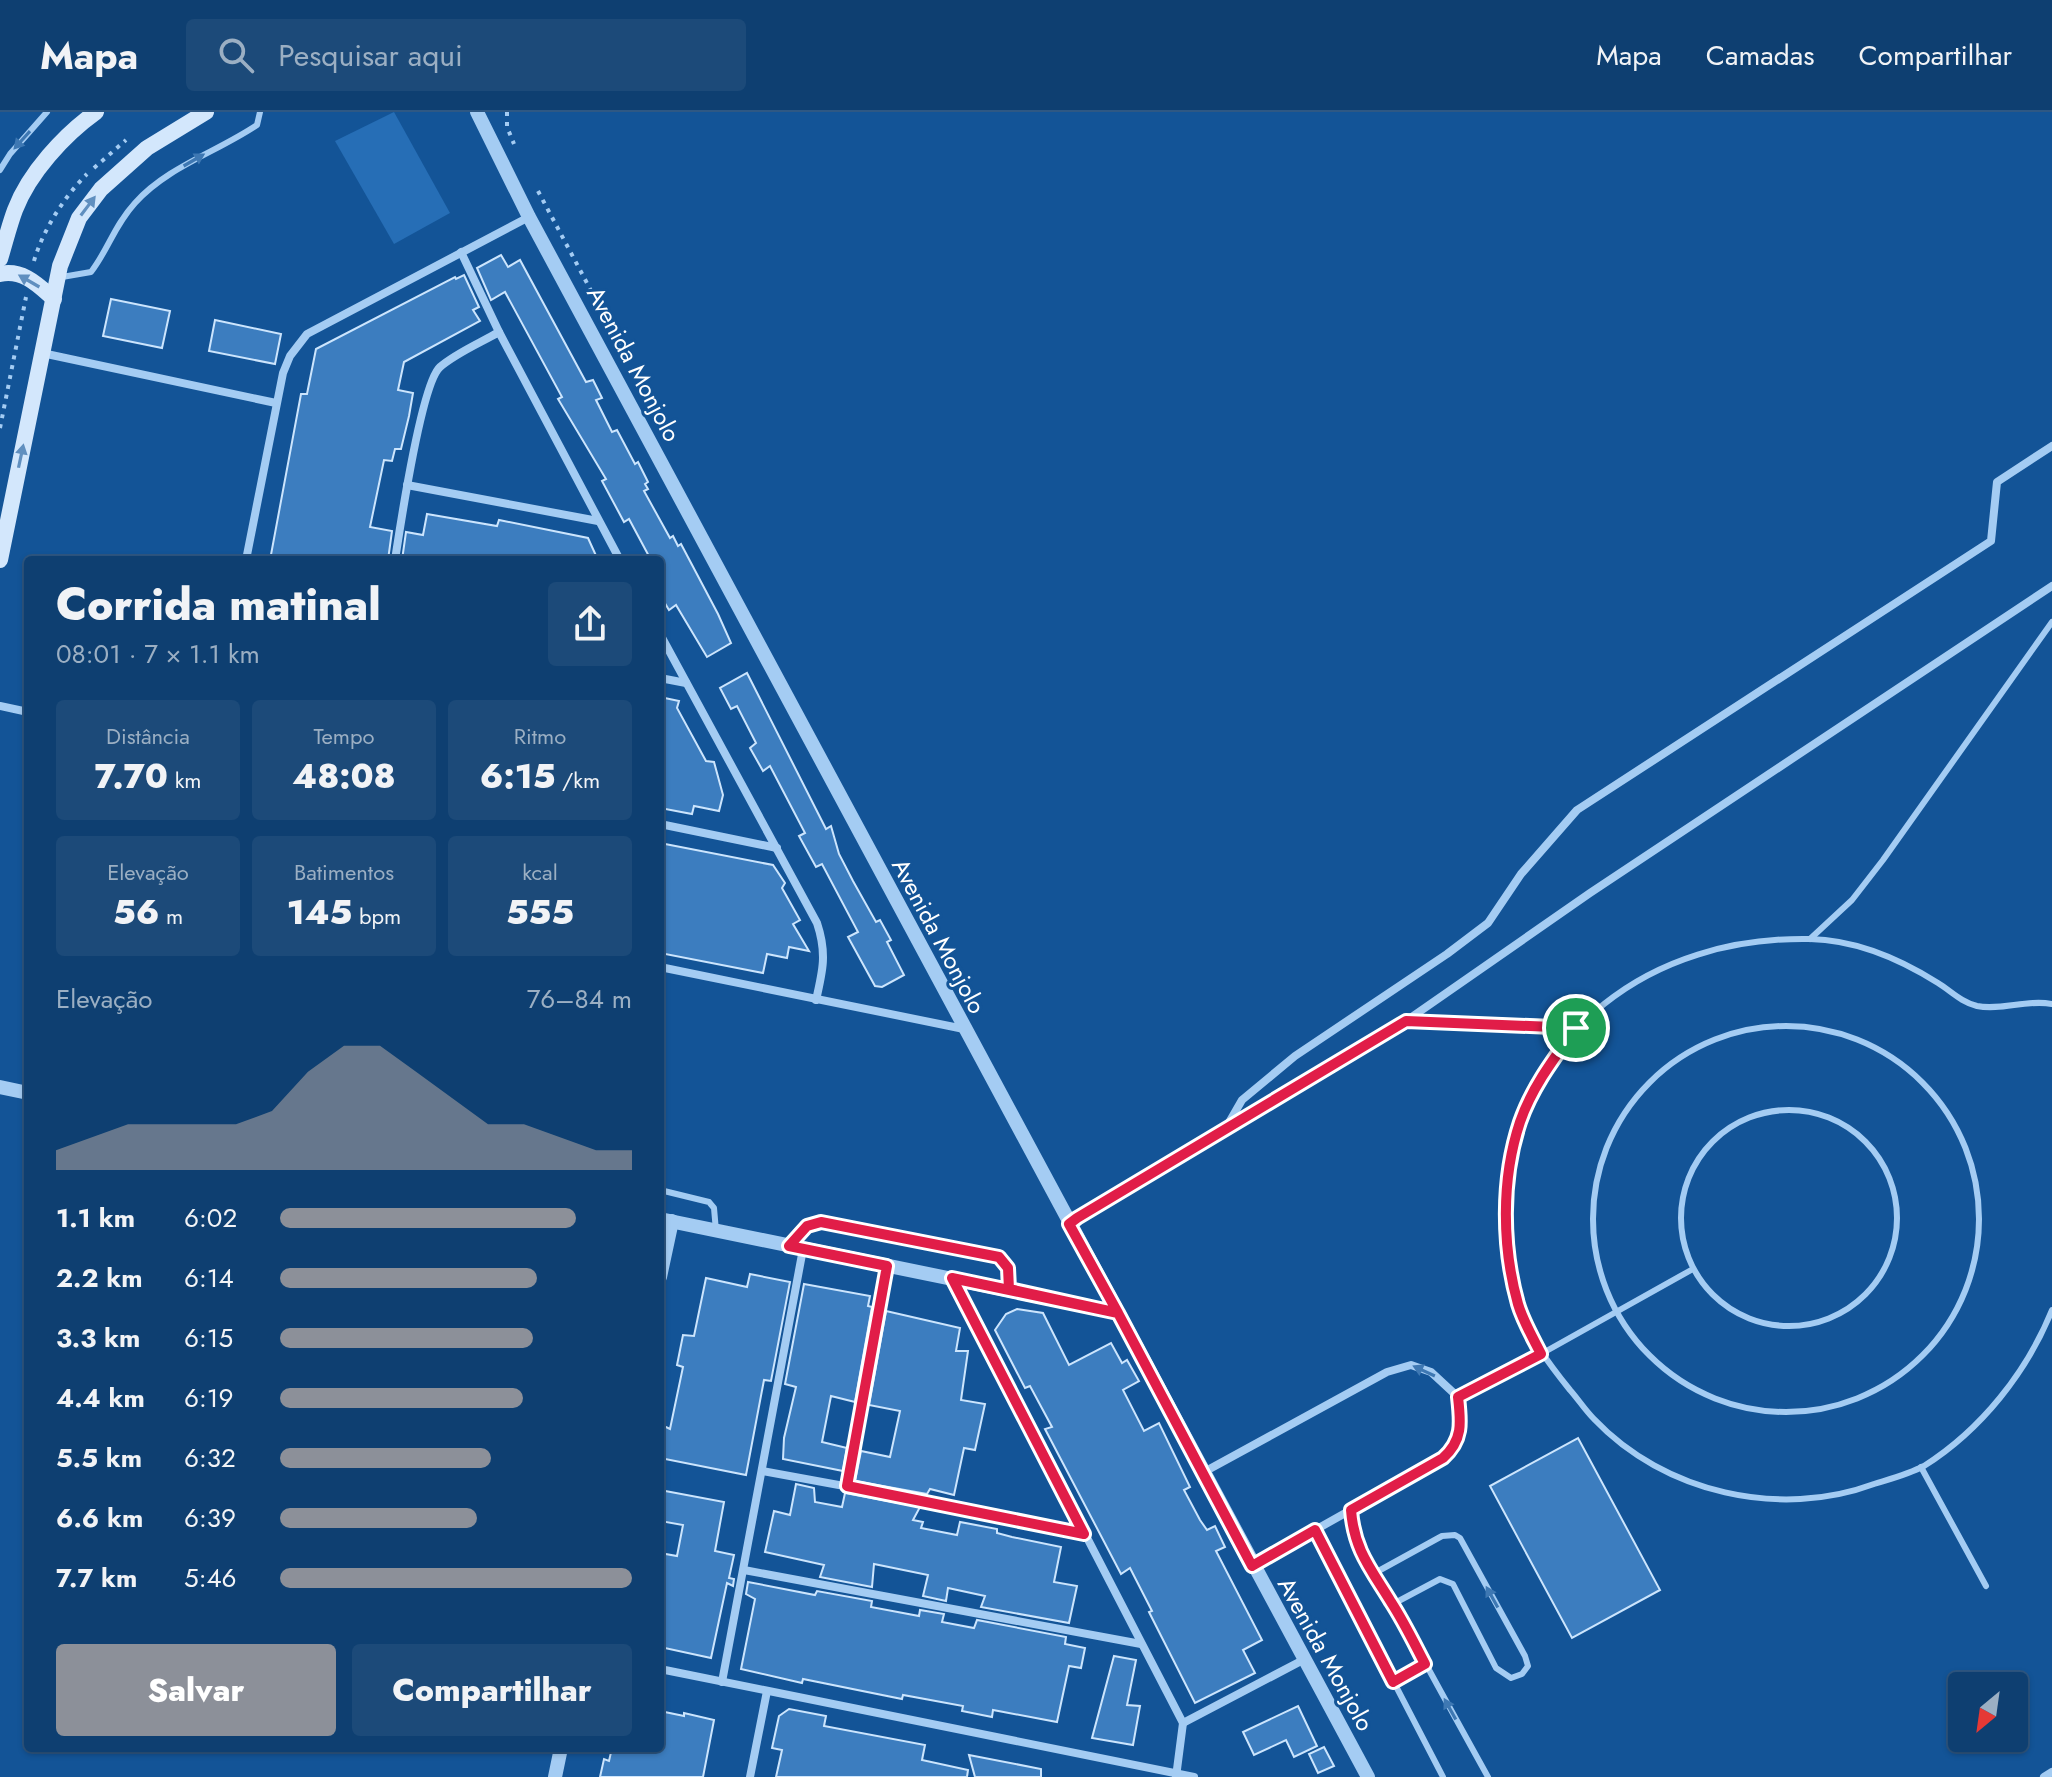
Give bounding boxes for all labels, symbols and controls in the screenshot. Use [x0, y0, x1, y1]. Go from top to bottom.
search box [186, 19, 746, 91]
text: Mapa [40, 28, 138, 83]
icon: search [214, 33, 258, 77]
text: Pesquisar aqui [278, 34, 463, 77]
text: Mapa [1596, 35, 1662, 76]
text: Camadas [1706, 35, 1814, 76]
text: Compartilhar [1858, 35, 2012, 76]
one-way arrow [14, 130, 32, 149]
one-way arrow [183, 153, 205, 167]
one-way arrow [80, 196, 96, 216]
one-way arrow [18, 274, 40, 288]
street label: Avenida Monjolo [578, 280, 690, 448]
one-way arrow [15, 443, 28, 468]
text: Corrida matinal [56, 573, 381, 637]
button: share [548, 582, 632, 666]
text: 08:01 · 7 × 1.1 km [56, 635, 260, 673]
text: Distância [106, 720, 190, 752]
text: Tempo [313, 720, 375, 752]
text: Ritmo [514, 720, 566, 752]
text: 7.70 [95, 752, 168, 801]
text: 48:08 [292, 752, 396, 801]
text: 6:15 [480, 752, 555, 801]
text: km [168, 764, 201, 796]
text: /km [555, 764, 600, 796]
street label: Avenida Monjolo [883, 852, 995, 1020]
text: Elevação [107, 856, 189, 888]
text: Batimentos [294, 856, 394, 888]
text: kcal [522, 856, 558, 888]
text: 56 [113, 888, 159, 937]
text: 145 [287, 888, 352, 937]
text: 555 [506, 888, 574, 937]
text: m [159, 900, 183, 932]
text: bpm [352, 900, 401, 932]
text: Elevação [56, 980, 152, 1018]
text: 76–84 m [527, 980, 632, 1018]
pin [1542, 994, 1610, 1062]
icon: arrive [1554, 1006, 1598, 1050]
text: 1.1 km [56, 1199, 135, 1237]
text: 6:02 [184, 1199, 237, 1237]
text: 2.2 km [56, 1259, 143, 1297]
text: 6:14 [184, 1259, 234, 1297]
text: 3.3 km [56, 1319, 140, 1357]
text: 6:15 [184, 1319, 233, 1357]
one-way arrow [1412, 1364, 1435, 1378]
text: 4.4 km [56, 1379, 145, 1417]
text: 6:19 [184, 1379, 233, 1417]
text: 5.5 km [56, 1439, 142, 1477]
text: 6:32 [184, 1439, 236, 1477]
text: 6.6 km [56, 1499, 143, 1537]
text: 6:39 [184, 1499, 236, 1537]
text: 7.7 km [56, 1559, 137, 1597]
text: 5:46 [184, 1559, 237, 1597]
street label: Avenida Monjolo [1269, 1571, 1383, 1737]
one-way arrow [1486, 1586, 1500, 1608]
button: Salvar [56, 1644, 336, 1736]
button: Compartilhar [352, 1644, 632, 1736]
north arrow [1948, 1672, 2028, 1752]
map controls [1948, 1672, 2028, 1752]
one-way arrow [1443, 1697, 1457, 1720]

